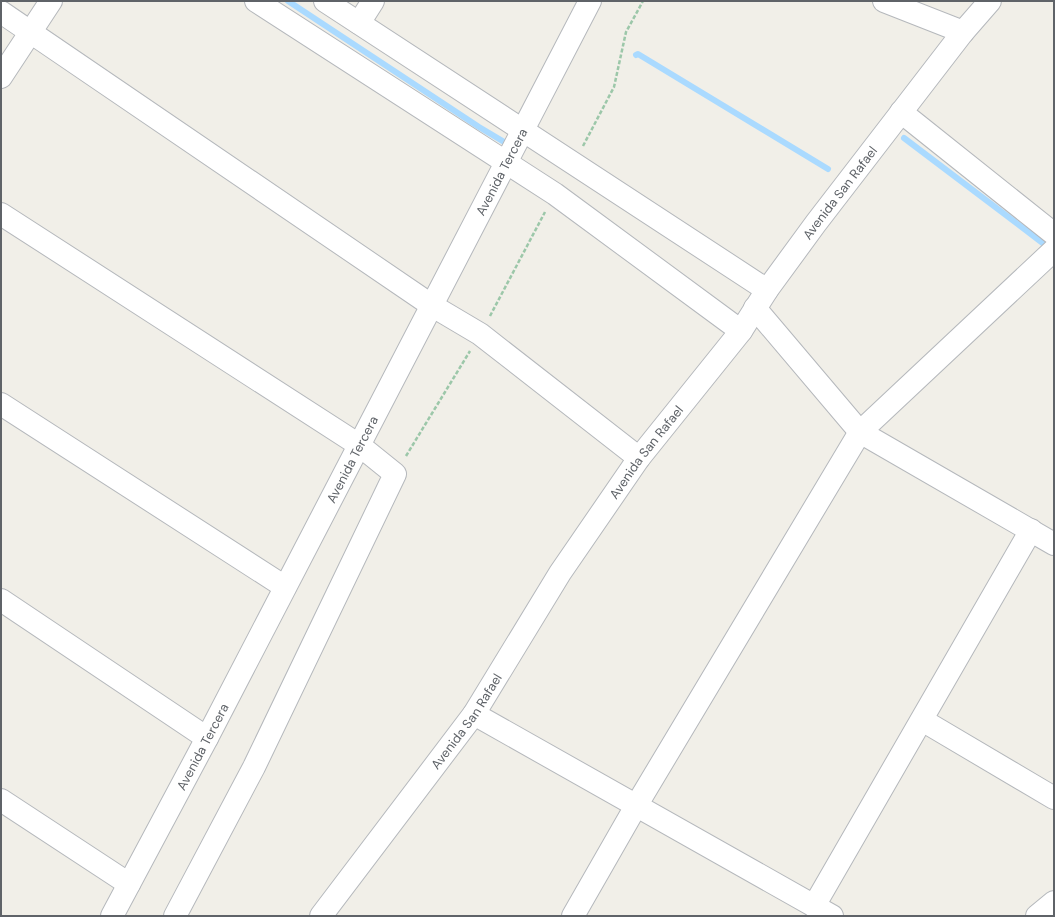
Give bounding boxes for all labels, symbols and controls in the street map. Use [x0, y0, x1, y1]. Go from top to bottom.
street label: Avenida Tercera [472, 125, 531, 218]
street label: Avenida San Rafael [799, 143, 881, 243]
street label: Avenida San Rafael [605, 402, 687, 502]
street label: Avenida Tercera [323, 413, 382, 506]
street label: Avenida San Rafael [427, 671, 506, 773]
street label: Avenida Tercera [173, 700, 233, 793]

